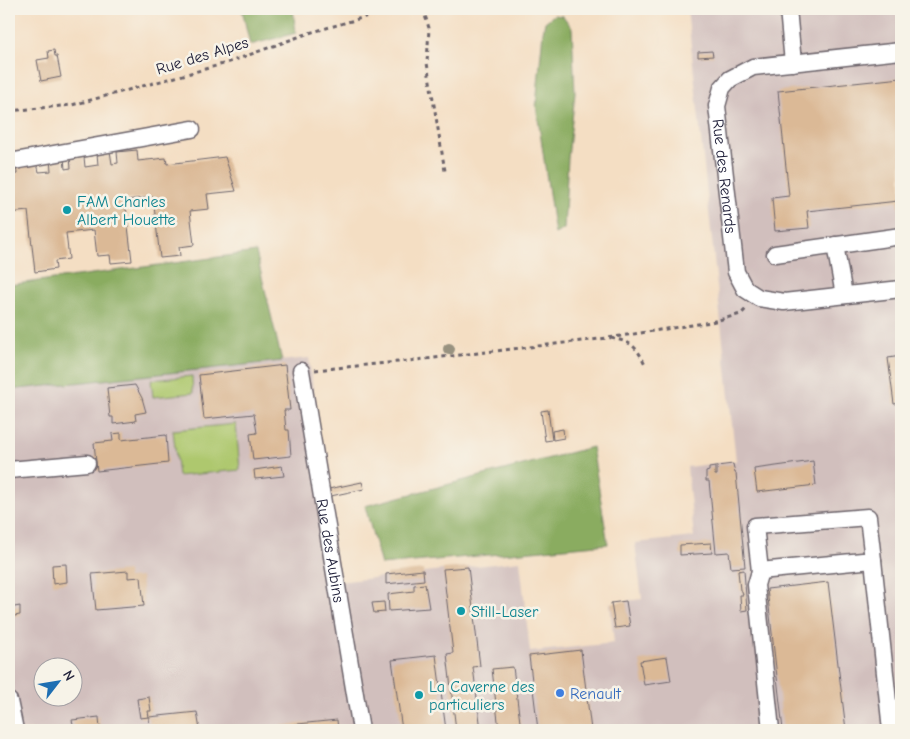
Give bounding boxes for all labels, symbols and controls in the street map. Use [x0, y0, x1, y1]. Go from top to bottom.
street label: Rue des Alpes [154, 33, 251, 79]
street label: Rue des Renards [709, 118, 740, 235]
place label: FAM Charles Albert Houette [77, 193, 176, 229]
marker: FAM Charles Albert Houette [61, 204, 73, 216]
street label: Rue des Aubins [312, 497, 348, 604]
place label: Still-Laser [471, 603, 539, 621]
marker: Still-Laser [455, 605, 467, 617]
north arrow [32, 656, 82, 706]
text: N [59, 667, 78, 684]
place label: La Caverne des particuliers [429, 678, 535, 714]
place label: Renault [570, 685, 621, 703]
marker: Renault [554, 687, 566, 699]
marker: La Caverne des particuliers [413, 689, 425, 701]

